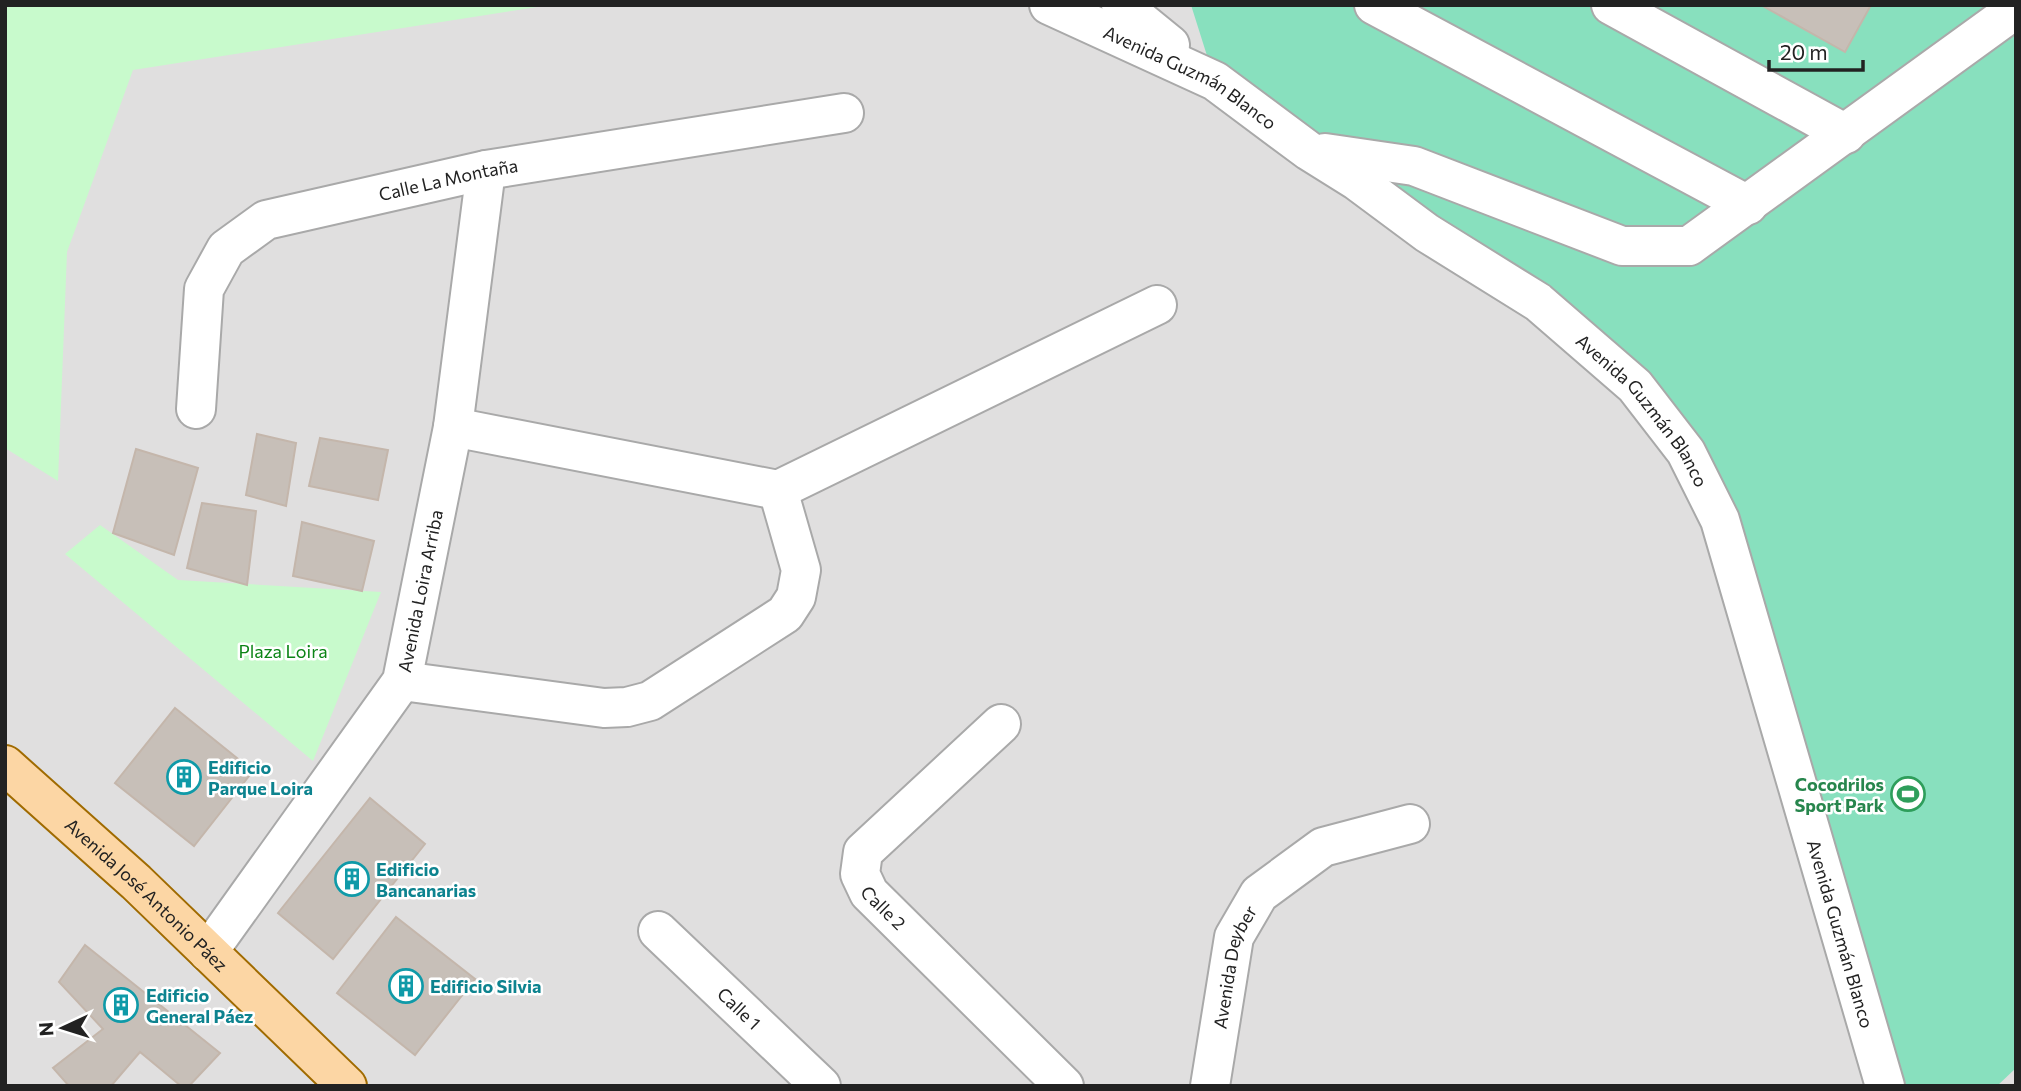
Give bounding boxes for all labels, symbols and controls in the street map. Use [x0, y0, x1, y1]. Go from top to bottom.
street label: Avenida Guzmán Blanco [1100, 21, 1281, 134]
scale bar [1769, 28, 1864, 72]
text: 20 m [1780, 39, 1828, 64]
street label: Calle La Montaña [376, 154, 519, 205]
street label: Avenida Guzmán Blanco [1572, 329, 1713, 491]
street label: Avenida Loira Arriba [393, 508, 447, 674]
park label: Plaza Loira [238, 640, 328, 662]
place label: Edificio Parque Loira [208, 756, 313, 799]
building icon: Edificio Parque Loira [165, 758, 203, 796]
place label: Cocodrilos Sport Park [1794, 773, 1885, 816]
sports icon: Cocodrilos Sport Park [1889, 775, 1927, 813]
street label: Avenida José Antonio Páez [61, 813, 233, 976]
street label: Avenida Guzmán Blanco [1803, 837, 1878, 1030]
place label: Edificio Bancanarias [376, 858, 476, 901]
building icon: Edificio Bancanarias [333, 860, 371, 898]
street label: Calle 2 [856, 883, 910, 934]
street label: Avenida Deyber [1208, 901, 1261, 1030]
building icon: Edificio Silvia [387, 967, 425, 1005]
place label: Edificio Silvia [430, 975, 542, 997]
street label: Calle 1 [713, 982, 765, 1034]
place label: Edificio General Páez [146, 984, 253, 1027]
building icon: Edificio General Páez [102, 986, 140, 1024]
north arrow [28, 993, 98, 1063]
text: N [34, 1021, 58, 1037]

